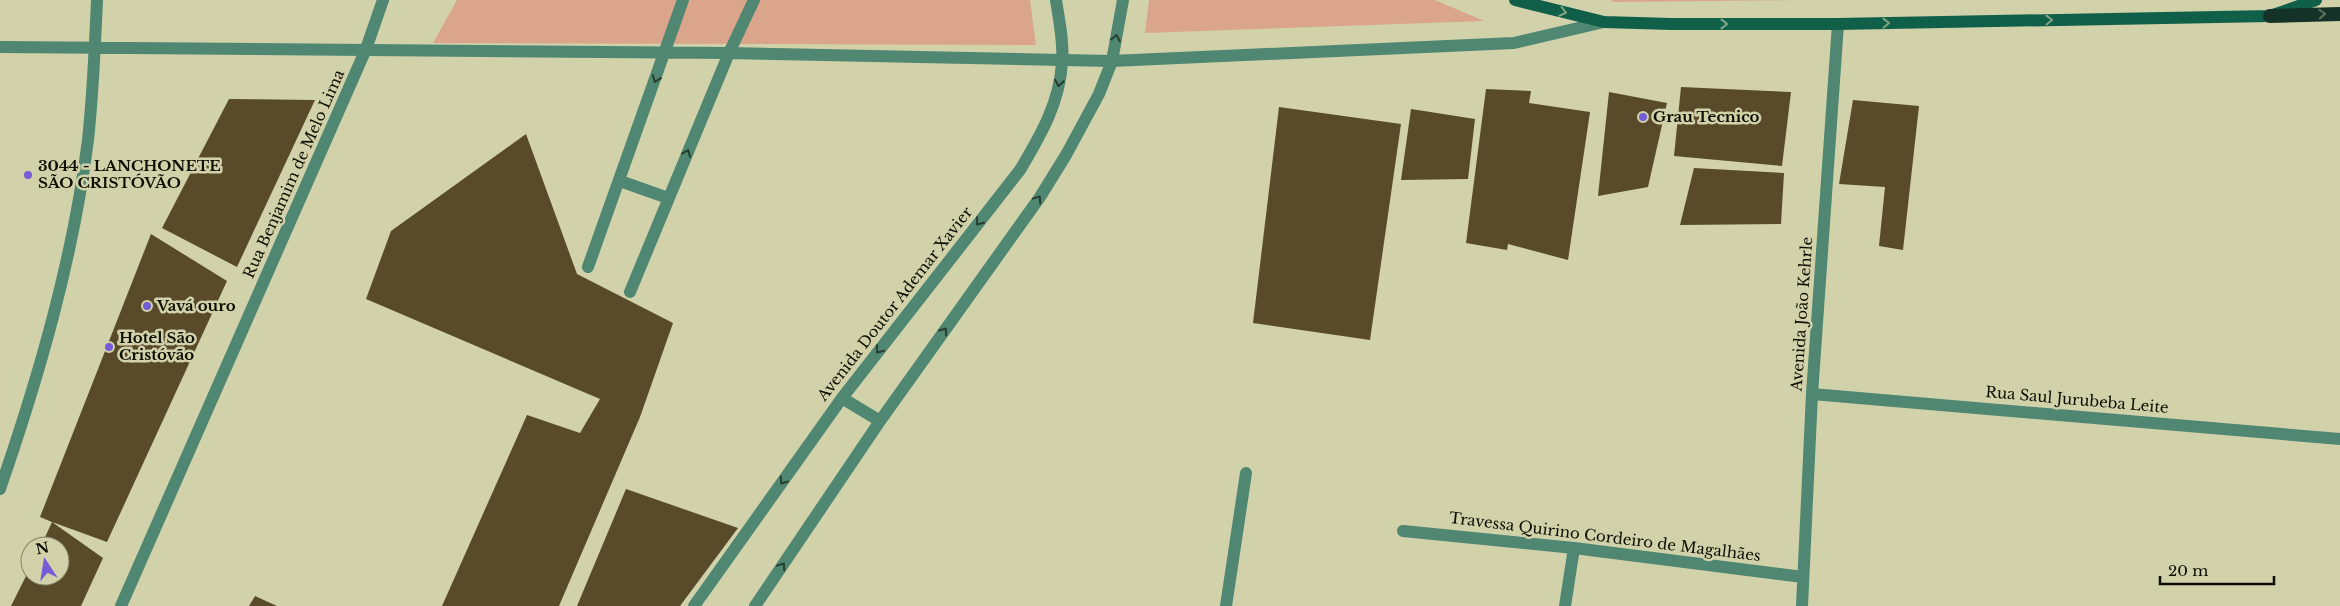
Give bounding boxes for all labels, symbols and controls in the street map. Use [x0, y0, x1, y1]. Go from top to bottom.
one-way arrow [1558, 6, 1567, 17]
one-way arrow [2319, 9, 2327, 20]
one-way arrow [2045, 15, 2053, 25]
one-way arrow [1882, 18, 1890, 28]
one-way arrow [1720, 19, 1728, 29]
one-way arrow [1111, 33, 1121, 42]
street label: Rua Benjamim de Melo Lima [239, 66, 349, 281]
one-way arrow [652, 75, 662, 83]
one-way arrow [1055, 79, 1065, 88]
place label: Grau Tecnico [1653, 107, 1760, 126]
marker: Grau Tecnico [1637, 111, 1649, 123]
one-way arrow [680, 149, 691, 158]
place label: 3044 - LANCHONETE SÃO CRISTÓVÃO [38, 156, 221, 192]
marker: 3044 - LANCHONETE SÃO CRISTÓVÃO [22, 169, 34, 181]
one-way arrow [1032, 195, 1041, 204]
street label: Avenida Doutor Ademar Xavier [812, 202, 977, 405]
one-way arrow [977, 216, 985, 225]
street label: Avenida João Kehrle [1787, 236, 1816, 393]
place label: Vavá ouro [156, 296, 236, 315]
marker: Vavá ouro [141, 300, 153, 312]
one-way arrow [938, 327, 947, 337]
place label: Hotel São Cristóvão [119, 328, 195, 364]
marker: Hotel São Cristóvão [103, 341, 115, 353]
one-way arrow [876, 345, 885, 354]
street label: Rua Saul Jurubeba Leite [1985, 382, 2169, 417]
one-way arrow [780, 475, 789, 485]
street label: Travessa Quirino Cordeiro de Magalhães [1448, 508, 1762, 565]
north arrow [20, 536, 70, 586]
text: N [34, 538, 51, 558]
scale bar [2160, 554, 2274, 586]
text: 20 m [2168, 561, 2208, 580]
one-way arrow [776, 562, 785, 571]

